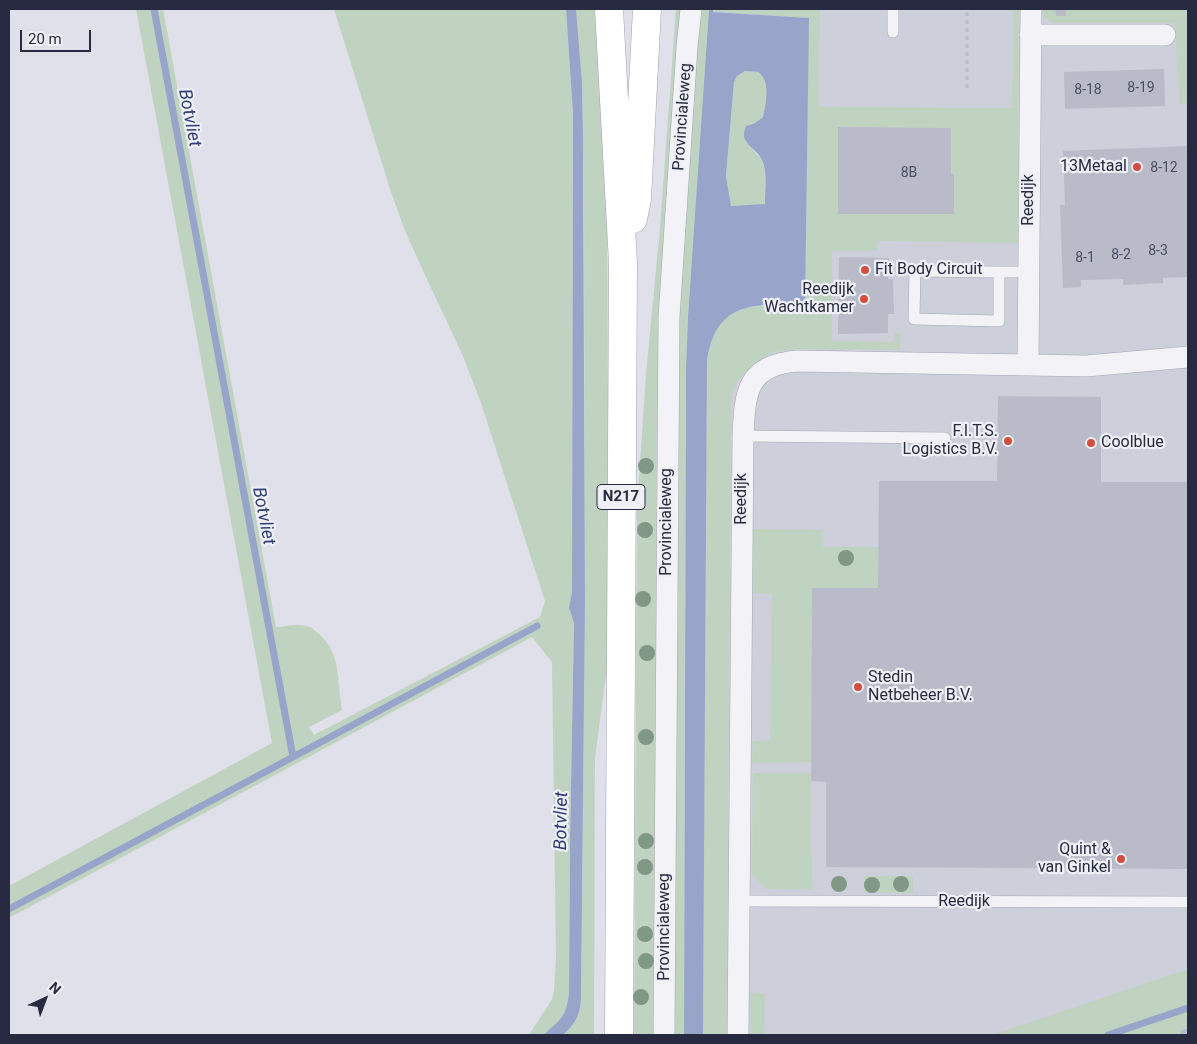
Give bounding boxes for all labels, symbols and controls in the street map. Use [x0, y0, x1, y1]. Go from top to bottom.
scale bar [22, 20, 94, 52]
text: 20 m [28, 30, 62, 48]
street label: Provincialeweg [670, 63, 696, 171]
house number: 8-19 [1127, 80, 1155, 96]
house number: 8-18 [1074, 82, 1102, 98]
water label: Botvliet [173, 87, 205, 149]
place label: 13Metaal [1060, 157, 1127, 177]
house number: 8-12 [1150, 160, 1178, 176]
marker: 13Metaal [1131, 161, 1143, 173]
house number: 8B [901, 165, 917, 181]
street label: Reedijk [1019, 174, 1039, 226]
house number: 8-3 [1148, 243, 1168, 259]
house number: 8-2 [1111, 247, 1131, 263]
house number: 8-1 [1075, 250, 1095, 266]
place label: Fit Body Circuit [875, 260, 982, 280]
marker: Fit Body Circuit [859, 264, 871, 276]
place label: Reedijk Wachtkamer [764, 280, 854, 318]
marker: Reedijk Wachtkamer [858, 293, 870, 305]
place label: F.I.T.S. Logistics B.V. [903, 422, 998, 460]
place label: Coolblue [1101, 433, 1164, 453]
marker: F.I.T.S. Logistics B.V. [1002, 435, 1014, 447]
marker: Coolblue [1085, 437, 1097, 449]
street label: Provincialeweg [657, 468, 677, 576]
street label: Reedijk [732, 473, 752, 525]
road number: N217 [597, 484, 645, 510]
water label: Botvliet [247, 485, 279, 547]
place label: Stedin Netbeheer B.V. [868, 668, 973, 706]
marker: Stedin Netbeheer B.V. [852, 681, 864, 693]
water label: Botvliet [551, 792, 573, 850]
place label: Quint & van Ginkel [1038, 840, 1111, 878]
marker: Quint & van Ginkel [1115, 853, 1127, 865]
street label: Provincialeweg [655, 873, 675, 981]
street label: Reedijk [938, 892, 990, 912]
north arrow [20, 974, 70, 1024]
text: N [46, 979, 64, 997]

